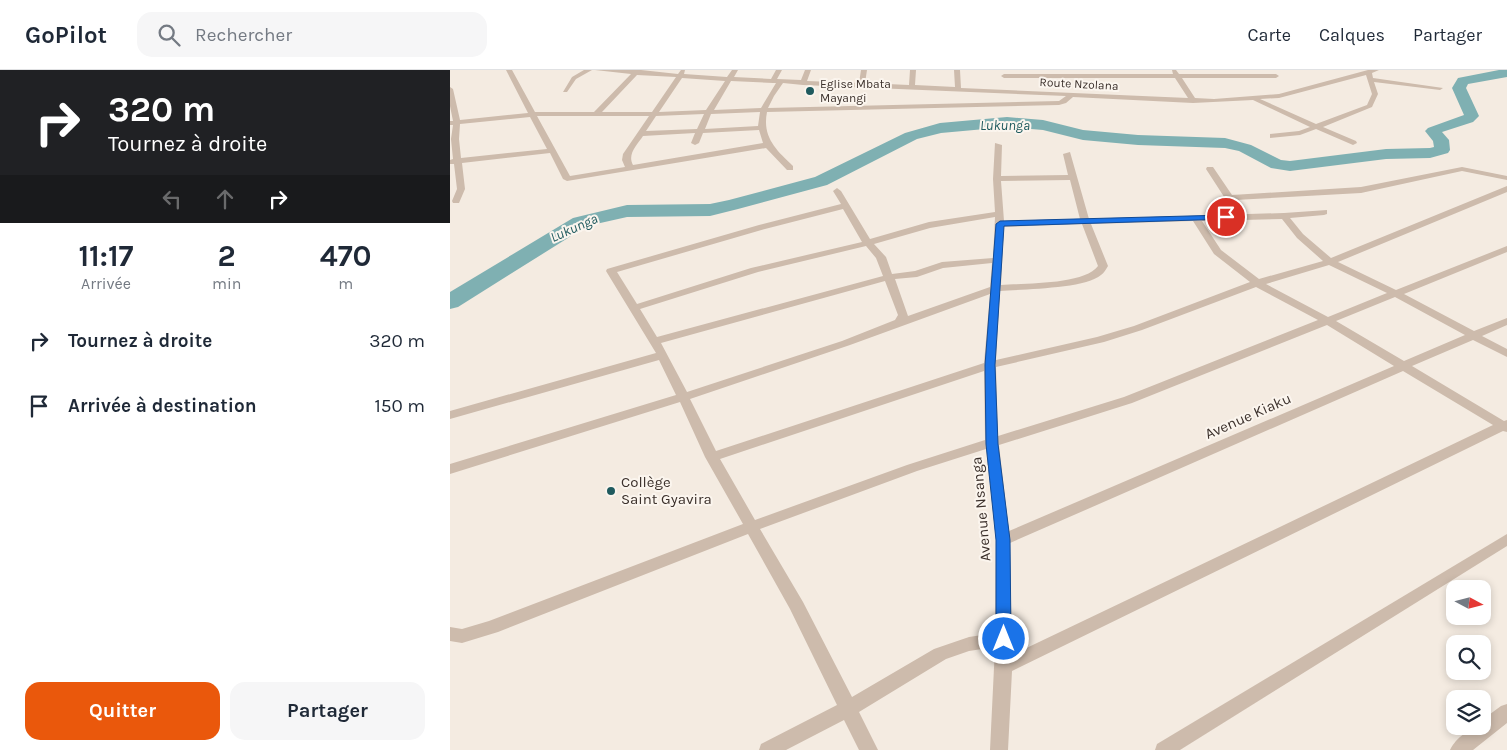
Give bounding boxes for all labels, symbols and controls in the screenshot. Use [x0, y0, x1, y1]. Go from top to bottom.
search box [137, 12, 487, 57]
text: GoPilot [25, 21, 107, 49]
icon: search [155, 21, 183, 49]
text: Rechercher [195, 24, 292, 46]
text: Carte [1247, 24, 1291, 46]
text: Calques [1319, 24, 1385, 46]
text: Partager [1413, 24, 1482, 46]
street label: Route Nzolana [1039, 75, 1119, 93]
place label: Eglise Mbata Mayangi [820, 77, 891, 105]
marker: Eglise Mbata Mayangi [804, 85, 816, 97]
text: 320 m [108, 89, 215, 130]
icon: right [25, 90, 90, 155]
water label: Lukunga [980, 117, 1030, 134]
text: Tournez à droite [108, 131, 267, 157]
icon: left [158, 185, 186, 213]
icon: ahead [211, 185, 239, 213]
icon: right [264, 185, 292, 213]
pin [1205, 196, 1247, 238]
icon: arrive [1212, 203, 1240, 231]
water label: Lukunga [548, 210, 600, 246]
text: 11:17 [78, 238, 134, 274]
text: 2 [218, 238, 236, 274]
text: 470 [320, 238, 372, 274]
text: Arrivée [81, 274, 131, 293]
text: min [212, 274, 241, 293]
text: m [338, 274, 353, 293]
icon: right [25, 327, 53, 355]
text: Tournez à droite [68, 330, 212, 352]
text: 320 m [369, 330, 425, 352]
street label: Avenue Kiaku [1202, 389, 1294, 443]
icon: arrive [25, 392, 53, 420]
text: Arrivée à destination [68, 395, 257, 417]
text: 150 m [374, 395, 425, 417]
street label: Avenue Nsanga [967, 456, 995, 562]
place label: Collège Saint Gyavira [621, 473, 712, 508]
marker: Collège Saint Gyavira [605, 485, 617, 497]
north arrow [1446, 580, 1491, 625]
map controls [1446, 580, 1491, 735]
position arrow [977, 612, 1029, 664]
button: search [1446, 635, 1491, 680]
button: Quitter [25, 682, 220, 740]
button: Partager [230, 682, 425, 740]
button: layers [1446, 690, 1491, 735]

